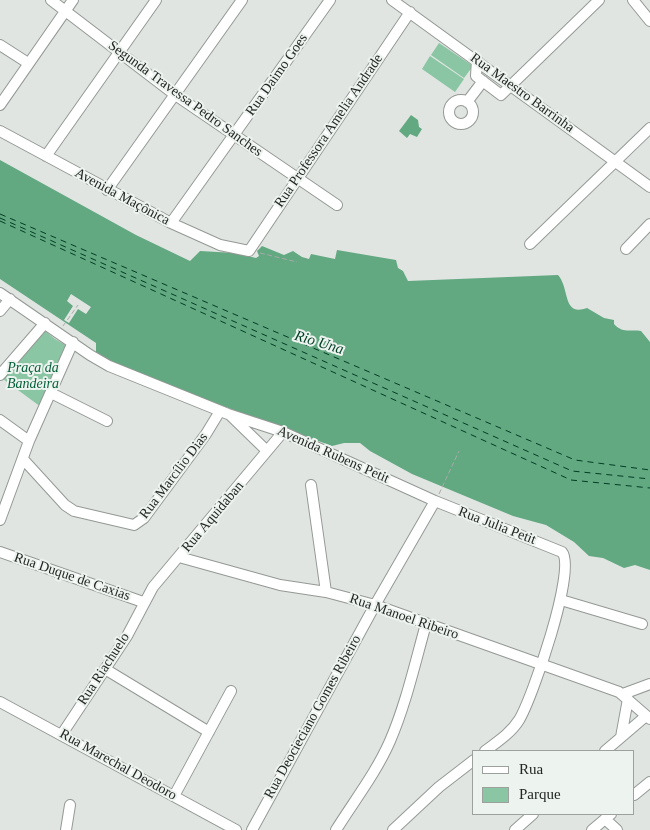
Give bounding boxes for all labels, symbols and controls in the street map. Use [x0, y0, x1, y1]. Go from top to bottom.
street label: Rua Daimo Goes [242, 31, 312, 119]
street label: Segunda Travessa Pedro Sanches [105, 37, 265, 161]
street label: Rua Maestro Barrinha [467, 50, 577, 136]
street label: Rua Professora Amelia Andrade [271, 51, 387, 211]
street label: Avenida Maçônica [72, 165, 172, 229]
water label: Rio Una [292, 327, 346, 359]
park label: Praça da Bandeira [7, 360, 59, 392]
street label: Avenida Rubens Petit [274, 423, 392, 487]
street label: Rua Marcílio Dias [136, 430, 212, 522]
street label: Rua Aquidaban [178, 478, 248, 556]
street label: Rua Julia Petit [456, 504, 538, 548]
street label: Rua Duque de Caxias [12, 549, 132, 605]
street label: Rua Manoel Ribeiro [347, 590, 461, 644]
street label: Rua Riachuelo [74, 630, 134, 708]
street label: Rua Deocieciano Gomes Ribeiro [261, 632, 365, 802]
street label: Rua Marechal Deodoro [56, 726, 180, 804]
legend [472, 750, 635, 815]
text: Rua [519, 761, 543, 777]
text: Parque [519, 786, 561, 802]

